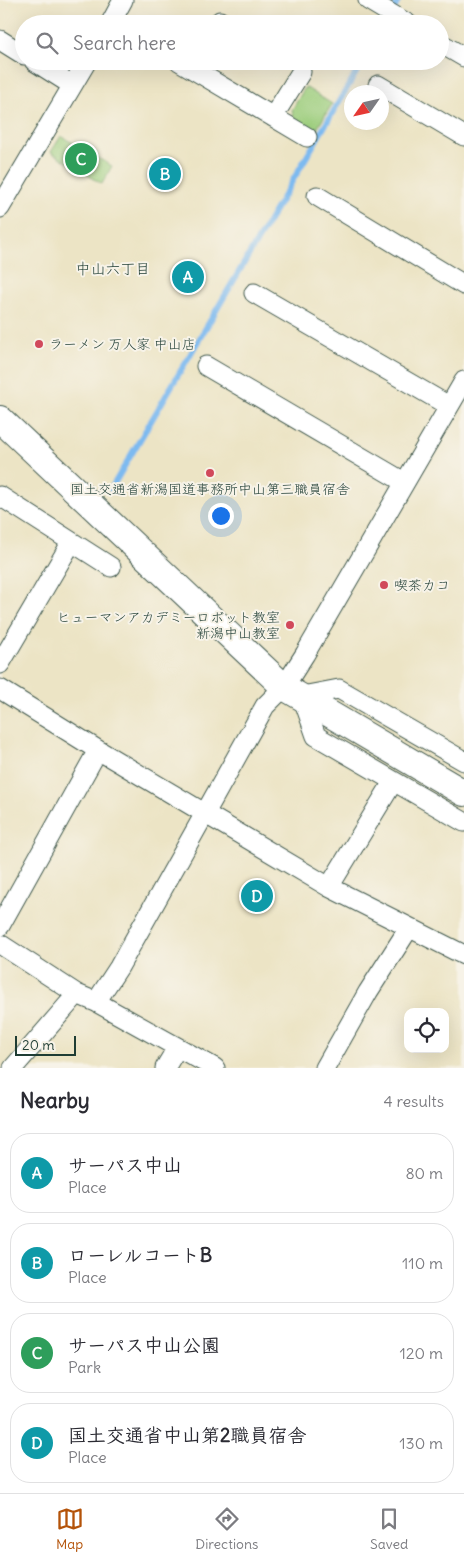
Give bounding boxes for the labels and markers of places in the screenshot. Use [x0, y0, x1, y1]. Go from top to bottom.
pin: C [65, 140, 97, 178]
pin: B [149, 155, 181, 193]
pin: A [172, 258, 204, 296]
place label: ラーメン 万人家 中山店 [49, 335, 196, 353]
marker: ラーメン 万人家 中山店 [33, 338, 45, 350]
marker: 国土交通省新潟国道事務所中山第三職員宿舎 [204, 467, 216, 479]
place label: 国土交通省新潟国道事務所中山第三職員宿舎 [70, 480, 350, 498]
place label: 喫茶カコ [394, 576, 450, 594]
marker: 喫茶カコ [378, 579, 390, 591]
place label: ヒューマンアカデミーロボット教室 新潟中山教室 [57, 608, 280, 642]
marker: ヒューマンアカデミーロボット教室 新潟中山教室 [284, 619, 296, 631]
pin: D [241, 877, 273, 915]

